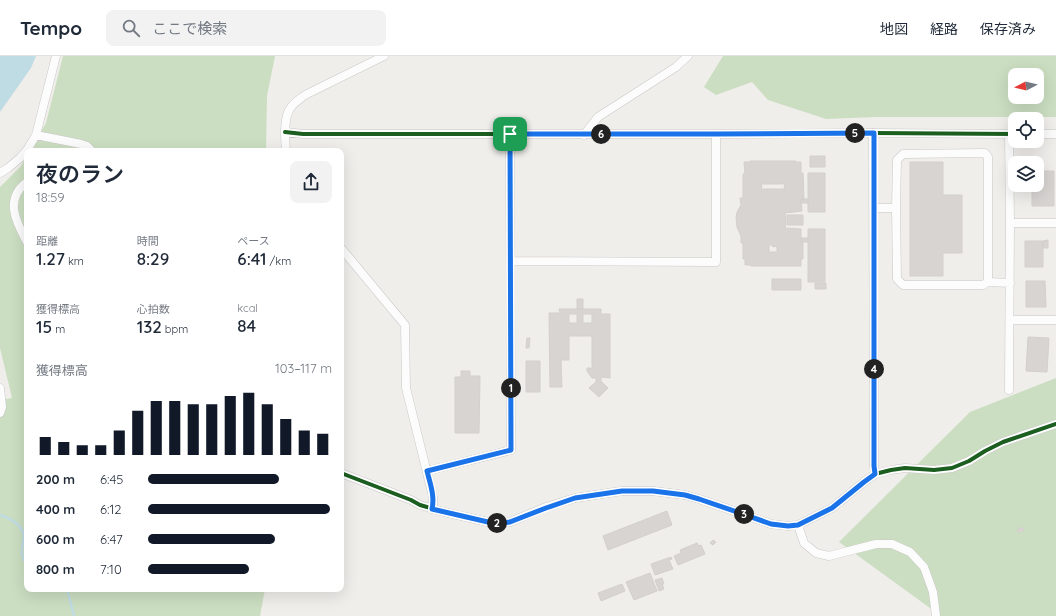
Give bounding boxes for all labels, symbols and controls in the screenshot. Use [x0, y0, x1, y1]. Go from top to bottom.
search box [106, 10, 386, 46]
text: Tempo [20, 16, 82, 40]
icon: search [120, 17, 142, 39]
text: ここで検索 [152, 19, 227, 38]
text: 地図 [880, 20, 908, 38]
text: 経路 [930, 20, 958, 38]
text: 保存済み [980, 20, 1036, 38]
north arrow [1008, 68, 1044, 104]
map controls [1008, 68, 1044, 192]
button: locate [1008, 112, 1044, 148]
pin [493, 117, 527, 151]
icon: arrive [499, 123, 521, 145]
pin: 5 [845, 123, 865, 143]
pin: 6 [591, 124, 611, 144]
text: 5 [852, 126, 858, 140]
text: 6 [598, 127, 604, 141]
button: layers [1008, 156, 1044, 192]
text: 夜のラン [36, 160, 124, 188]
button: share [290, 161, 332, 203]
text: 18:59 [36, 189, 65, 205]
text: 距離 [36, 234, 58, 248]
text: 時間 [137, 234, 159, 248]
text: ペース [237, 234, 270, 248]
text: 1.27 [36, 248, 65, 269]
text: 8:29 [137, 248, 169, 269]
text: 6:41 [237, 248, 267, 269]
text: km [65, 254, 84, 268]
text: /km [267, 254, 291, 268]
text: kcal [237, 301, 258, 315]
text: 獲得標高 [36, 302, 80, 316]
text: 心拍数 [137, 302, 170, 316]
text: 84 [237, 315, 256, 336]
text: 15 [36, 316, 52, 337]
text: 132 [137, 316, 162, 337]
text: m [52, 322, 65, 336]
text: bpm [162, 322, 188, 336]
pin: 4 [864, 359, 884, 379]
text: 103–117 m [275, 360, 332, 376]
text: 獲得標高 [36, 362, 88, 378]
text: 4 [871, 362, 877, 376]
pin: 1 [501, 378, 521, 398]
text: 1 [509, 381, 513, 395]
text: 200 m [36, 471, 75, 487]
text: 6:45 [100, 471, 123, 487]
text: 400 m [36, 501, 75, 517]
text: 6:12 [100, 501, 121, 517]
pin: 3 [734, 504, 754, 524]
text: 3 [741, 507, 747, 521]
pin: 2 [487, 513, 507, 533]
text: 2 [494, 516, 500, 530]
text: 600 m [36, 531, 75, 547]
text: 6:47 [100, 531, 123, 547]
text: 800 m [36, 561, 75, 577]
text: 7:10 [100, 561, 122, 577]

